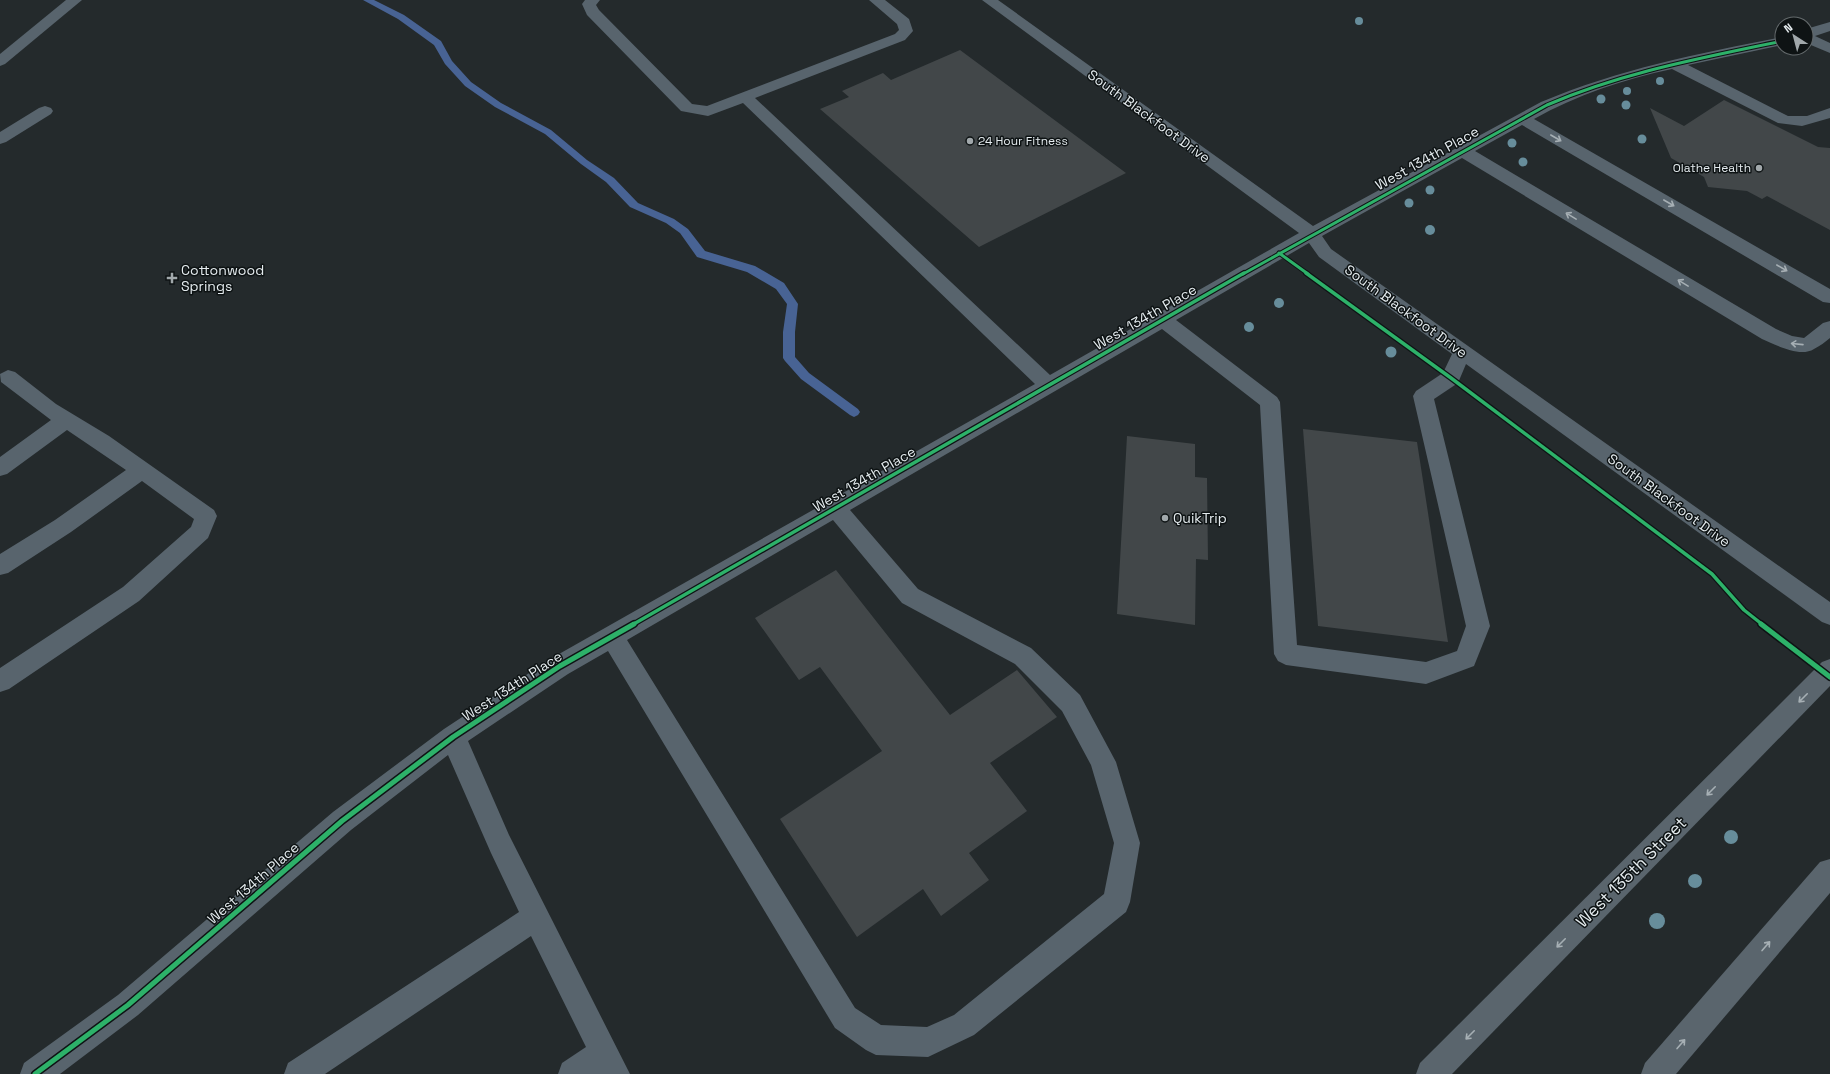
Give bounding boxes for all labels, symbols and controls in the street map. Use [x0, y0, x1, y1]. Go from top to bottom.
north arrow [1774, 16, 1814, 56]
text: N [1781, 20, 1795, 36]
street label: South Blackfoot Drive [1084, 65, 1214, 167]
street label: West 134th Place [1372, 122, 1482, 194]
place label: 24 Hour Fitness [978, 133, 1068, 149]
one-way arrow [1550, 135, 1562, 143]
marker: 24 Hour Fitness [965, 136, 975, 146]
place label: Olathe Health [1673, 160, 1751, 176]
marker: Olathe Health [1754, 163, 1764, 173]
one-way arrow [1663, 199, 1675, 207]
one-way arrow [1565, 212, 1577, 220]
street label: South Blackfoot Drive [1341, 260, 1471, 362]
place label: Cottonwood Springs [181, 261, 264, 295]
one-way arrow [1776, 264, 1788, 272]
marker: Cottonwood Springs [166, 272, 178, 284]
one-way arrow [1677, 278, 1689, 286]
street label: West 134th Place [1090, 280, 1200, 354]
one-way arrow [1791, 340, 1804, 348]
street label: West 134th Place [809, 442, 919, 516]
street label: South Blackfoot Drive [1604, 449, 1734, 551]
place label: QuikTrip [1173, 509, 1227, 527]
marker: QuikTrip [1160, 513, 1170, 523]
street label: West 134th Place [459, 647, 565, 725]
one-way arrow [1798, 693, 1808, 703]
one-way arrow [1706, 786, 1716, 796]
street label: West 135th Street [1571, 812, 1691, 932]
street label: West 134th Place [203, 838, 303, 928]
one-way arrow [1556, 938, 1566, 948]
one-way arrow [1762, 941, 1771, 951]
one-way arrow [1465, 1030, 1474, 1040]
one-way arrow [1677, 1039, 1686, 1050]

